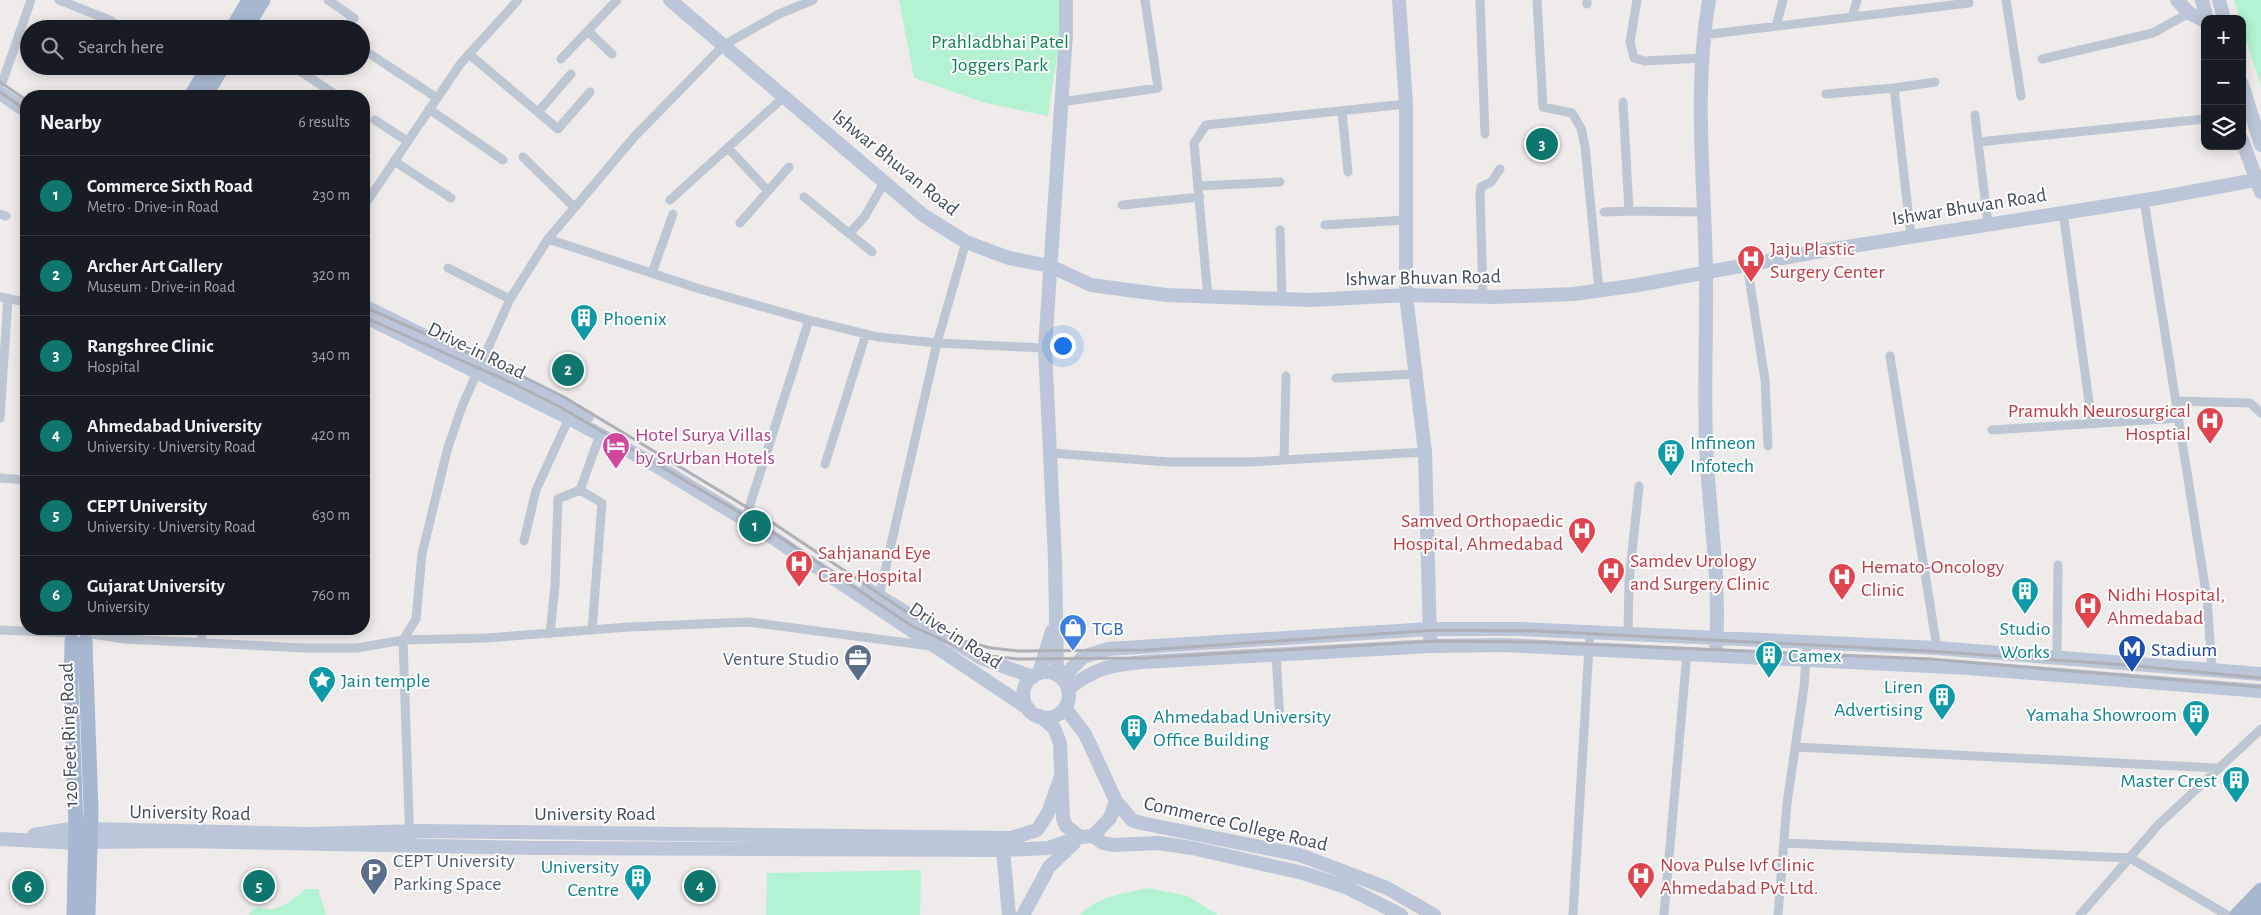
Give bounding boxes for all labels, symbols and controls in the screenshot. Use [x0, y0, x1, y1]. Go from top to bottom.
map controls [2201, 15, 2246, 150]
button: + [2201, 15, 2246, 60]
search box [20, 20, 370, 75]
park label: Prahladbhai Patel Joggers Park [931, 32, 1069, 75]
icon: search [38, 34, 66, 62]
text: Search here [78, 38, 164, 57]
button: − [2201, 60, 2246, 105]
button: layers [2201, 105, 2246, 150]
street label: Ishwar Bhuvan Road [828, 106, 962, 220]
text: Nearby [40, 112, 101, 133]
text: 6 results [298, 114, 350, 130]
pin: 3 [1526, 125, 1558, 163]
text: Commerce Sixth Road [87, 177, 253, 196]
street label: Ishwar Bhuvan Road [1891, 185, 2048, 229]
text: 1 [53, 187, 59, 203]
text: 230 m [312, 187, 350, 203]
text: Metro · Drive-in Road [87, 199, 219, 215]
place label: Jaju Plastic Surgery Center [1770, 239, 1885, 282]
hospital icon: Jaju Plastic Surgery Center [1736, 244, 1766, 283]
text: Archer Art Gallery [87, 257, 222, 276]
text: 2 [52, 267, 60, 283]
text: 320 m [312, 267, 350, 283]
street label: Ishwar Bhuvan Road [1345, 267, 1501, 289]
text: Museum · Drive-in Road [87, 279, 235, 295]
building icon: Phoenix [569, 303, 599, 342]
place label: Phoenix [603, 309, 667, 329]
street label: Drive-in Road [425, 319, 529, 383]
your location [1050, 333, 1076, 359]
text: Rangshree Clinic [87, 337, 213, 356]
text: 3 [53, 347, 59, 363]
text: 340 m [312, 347, 350, 363]
pin: 2 [552, 351, 584, 389]
text: Hospital [87, 359, 140, 375]
place label: Pramukh Neurosurgical Hosptial [2008, 401, 2191, 444]
hospital icon: Pramukh Neurosurgical Hosptial [2195, 406, 2225, 445]
text: Ahmedabad University [87, 417, 262, 436]
place label: Hotel Surya Villas by SrUrban Hotels [635, 425, 775, 468]
text: 4 [52, 427, 60, 443]
text: 420 m [311, 427, 350, 443]
hotel icon: Hotel Surya Villas by SrUrban Hotels [601, 431, 631, 470]
place label: Infineon Infotech [1690, 433, 1756, 476]
building icon: Infineon Infotech [1656, 438, 1686, 477]
text: University · University Road [87, 439, 256, 455]
text: CEPT University [87, 497, 207, 516]
text: 5 [53, 507, 59, 523]
text: 630 m [312, 507, 350, 523]
pin: 1 [739, 507, 771, 545]
place label: Samved Orthopaedic Hospital, Ahmedabad [1393, 511, 1563, 554]
hospital icon: Samved Orthopaedic Hospital, Ahmedabad [1567, 516, 1597, 555]
text: University · University Road [87, 519, 256, 535]
place label: Sahjanand Eye Care Hospital [818, 543, 931, 586]
hospital icon: Sahjanand Eye Care Hospital [784, 549, 814, 588]
place label: Samdev Urology and Surgery Clinic [1630, 551, 1770, 594]
hospital icon: Samdev Urology and Surgery Clinic [1596, 556, 1626, 595]
place label: Hemato-Oncology Clinic [1861, 557, 2005, 600]
hospital icon: Hemato-Oncology Clinic [1827, 562, 1857, 601]
building icon: Studio Works [2010, 576, 2040, 615]
text: Gujarat University [87, 577, 225, 596]
place label: Nidhi Hospital, Ahmedabad [2107, 585, 2225, 628]
text: 6 [52, 587, 60, 603]
text: 760 m [312, 587, 350, 603]
hospital icon: Nidhi Hospital, Ahmedabad [2073, 591, 2103, 630]
text: University [87, 599, 150, 615]
street label: Drive-in Road [906, 599, 1005, 673]
shop icon: TGB [1058, 613, 1088, 652]
place label: TGB [1092, 619, 1124, 639]
place label: Studio Works [1999, 619, 2051, 662]
metro station icon: Stadium [2117, 634, 2147, 673]
building icon: Camex [1754, 640, 1784, 679]
place label: Stadium [2151, 640, 2217, 660]
office icon: Venture Studio [843, 643, 873, 682]
place label: Camex [1788, 646, 1842, 666]
place label: Venture Studio [723, 649, 839, 669]
street label: 120 Feet Ring Road [56, 662, 82, 808]
place icon: Jain temple [307, 665, 337, 704]
place label: Jain temple [341, 671, 430, 691]
place label: Liren Advertising [1834, 677, 1923, 720]
building icon: Liren Advertising [1927, 682, 1957, 721]
building icon: Yamaha Showroom [2181, 699, 2211, 738]
place label: Yamaha Showroom [2026, 705, 2177, 725]
place label: Ahmedabad University Office Building [1153, 707, 1331, 750]
building icon: Ahmedabad University Office Building [1119, 713, 1149, 752]
building icon: Master Crest [2221, 765, 2251, 804]
place label: Master Crest [2120, 771, 2218, 791]
street label: Commerce College Road [1142, 793, 1330, 855]
street label: University Road [129, 802, 251, 824]
street label: University Road [534, 804, 656, 824]
place label: CEPT University Parking Space [393, 851, 515, 894]
place label: Nova Pulse Ivf Clinic Ahmedabad Pvt.Ltd. [1660, 855, 1818, 898]
parking icon: CEPT University Parking Space [359, 857, 389, 896]
place label: University Centre [541, 857, 619, 900]
hospital icon: Nova Pulse Ivf Clinic Ahmedabad Pvt.Ltd. [1626, 861, 1656, 900]
building icon: University Centre [623, 863, 653, 902]
pin: 5 [243, 867, 275, 905]
pin: 4 [684, 867, 716, 905]
pin: 6 [12, 868, 44, 906]

